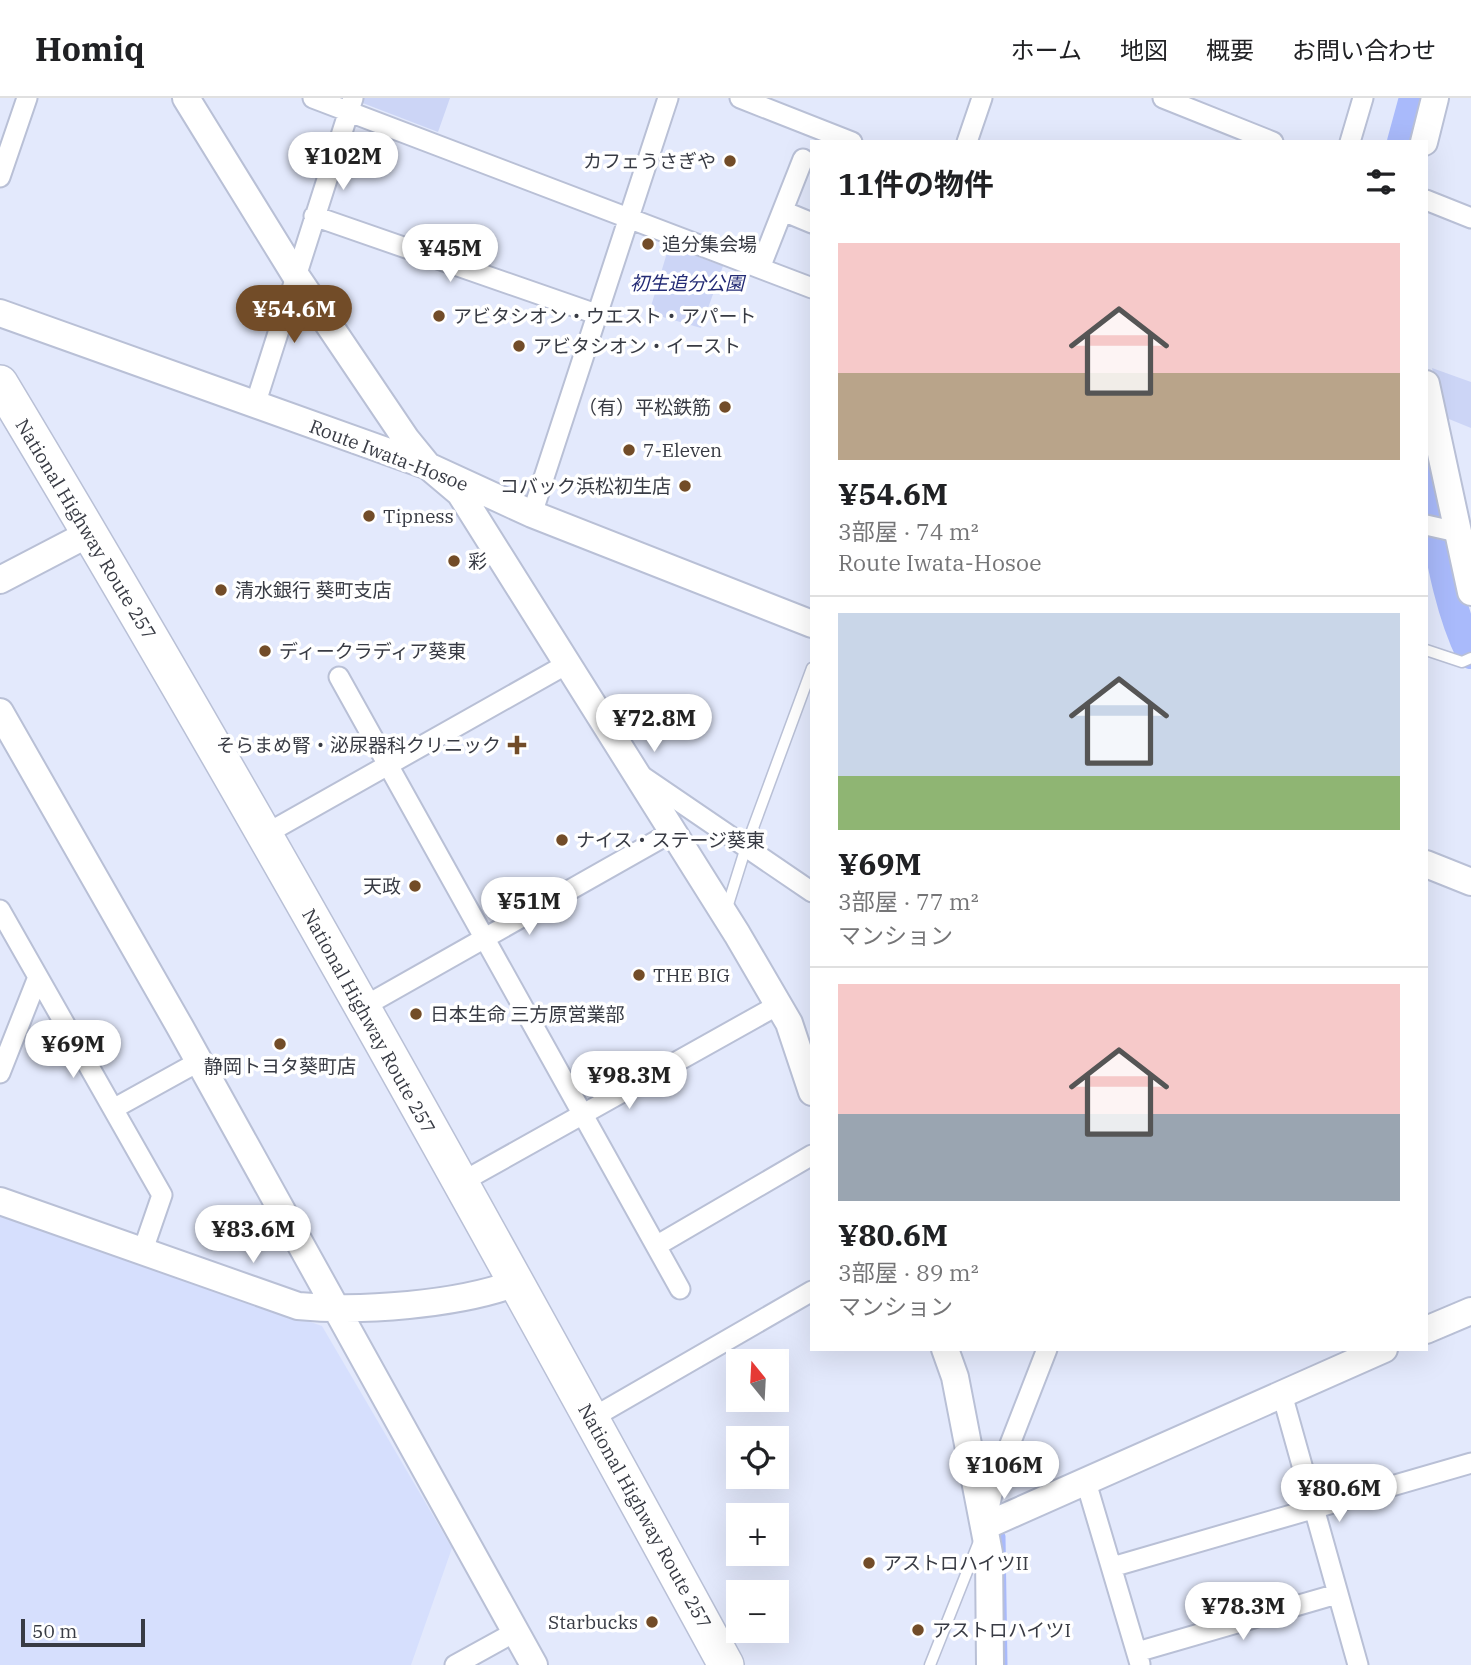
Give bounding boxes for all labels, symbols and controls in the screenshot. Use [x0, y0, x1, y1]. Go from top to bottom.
text: Homiq [35, 27, 145, 70]
text: ホーム [1011, 34, 1082, 66]
text: 地図 [1120, 34, 1168, 66]
text: 概要 [1206, 34, 1254, 66]
text: お問い合わせ [1292, 34, 1436, 66]
pin: ¥102M [294, 132, 392, 192]
text: ¥102M [304, 140, 382, 170]
place label: カフェうさぎや [583, 149, 716, 173]
marker: カフェうさぎや [722, 153, 738, 169]
icon: filters [1362, 163, 1400, 201]
text: 11件の物件 [838, 164, 994, 203]
pin: ¥45M [409, 225, 491, 284]
text: ¥45M [418, 232, 482, 262]
place label: 追分集会場 [662, 232, 757, 256]
marker: 追分集会場 [640, 236, 656, 252]
park label: 初生追分公園 [630, 271, 747, 295]
pin: ¥54.6M [237, 286, 351, 345]
icon: home [1056, 288, 1182, 414]
text: ¥54.6M [252, 293, 336, 323]
place label: アビタシオン・ウエスト・アパート [453, 304, 757, 328]
marker: アビタシオン・ウエスト・アパート [431, 308, 447, 324]
place label: アビタシオン・イースト [533, 334, 741, 358]
marker: アビタシオン・イースト [511, 338, 527, 354]
place label: （有）平松鉄筋 [578, 395, 711, 419]
marker: （有）平松鉄筋 [717, 399, 733, 415]
street label: National Highway Route 257 [10, 414, 162, 644]
street label: Route Iwata-Hosoe [306, 414, 472, 496]
place label: 7-Eleven [643, 438, 722, 462]
marker: 7-Eleven [621, 442, 637, 458]
place label: コバック浜松初生店 [500, 474, 671, 498]
text: ¥54.6M [838, 474, 948, 513]
marker: コバック浜松初生店 [677, 478, 693, 494]
place label: Tipness [383, 504, 454, 528]
marker: Tipness [361, 508, 377, 524]
text: 3部屋 · 74 m² [838, 516, 979, 546]
text: Route Iwata-Hosoe [838, 547, 1042, 577]
place label: 彩 [468, 549, 487, 573]
marker: 彩 [446, 553, 462, 569]
place label: 清水銀行 葵町支店 [235, 578, 391, 602]
marker: 清水銀行 葵町支店 [213, 582, 229, 598]
place label: ディークラディア葵東 [279, 639, 466, 663]
marker: ディークラディア葵東 [257, 643, 273, 659]
icon: home [1056, 658, 1182, 784]
pin: ¥72.8M [597, 694, 711, 754]
text: ¥72.8M [612, 702, 696, 732]
place label: そらまめ腎・泌尿器科クリニック [216, 733, 501, 757]
marker: そらまめ腎・泌尿器科クリニック [507, 735, 527, 755]
place label: ナイス・ステージ葵東 [576, 828, 765, 852]
marker: ナイス・ステージ葵東 [554, 832, 570, 848]
text: ¥69M [838, 844, 921, 883]
place label: 天政 [363, 874, 401, 898]
marker: 天政 [407, 878, 423, 894]
pin: ¥51M [488, 878, 570, 937]
text: ¥51M [497, 885, 561, 915]
text: 3部屋 · 77 m² [838, 886, 979, 916]
street label: National Highway Route 257 [297, 904, 441, 1138]
text: マンション [838, 920, 953, 950]
place label: THE BIG [653, 963, 730, 987]
marker: THE BIG [631, 967, 647, 983]
place label: 日本生命 三方原営業部 [430, 1002, 624, 1026]
marker: 日本生命 三方原営業部 [408, 1006, 424, 1022]
pin: ¥69M [32, 1020, 114, 1080]
text: ¥69M [41, 1028, 105, 1058]
icon: home [1056, 1029, 1182, 1155]
marker: 静岡トヨタ葵町店 [272, 1036, 288, 1052]
pin: ¥98.3M [572, 1052, 686, 1111]
place label: 静岡トヨタ葵町店 [204, 1054, 356, 1078]
text: ¥98.3M [587, 1059, 671, 1089]
pin: ¥83.6M [196, 1206, 310, 1265]
text: ¥83.6M [211, 1213, 295, 1243]
text: ¥80.6M [838, 1215, 948, 1254]
text: 3部屋 · 89 m² [838, 1257, 979, 1287]
text: マンション [838, 1291, 953, 1321]
north arrow [726, 1349, 789, 1412]
map controls [726, 1349, 789, 1643]
street label: National Highway Route 257 [573, 1399, 717, 1633]
button: locate [726, 1426, 789, 1489]
pin: ¥106M [955, 1442, 1053, 1501]
text: ¥106M [965, 1449, 1043, 1479]
pin: ¥80.6M [1282, 1464, 1396, 1524]
text: ¥80.6M [1297, 1472, 1381, 1502]
button: + [726, 1503, 789, 1566]
place label: アストロハイツII [883, 1551, 1029, 1575]
marker: アストロハイツII [861, 1555, 877, 1571]
button: − [726, 1580, 789, 1643]
pin: ¥78.3M [1186, 1582, 1300, 1642]
text: ¥78.3M [1201, 1590, 1285, 1620]
place label: Starbucks [548, 1610, 638, 1634]
marker: Starbucks [644, 1614, 660, 1630]
scale bar [21, 1616, 145, 1648]
place label: アストロハイツI [932, 1618, 1071, 1642]
text: 50 m [32, 1619, 77, 1643]
marker: アストロハイツI [910, 1622, 926, 1638]

